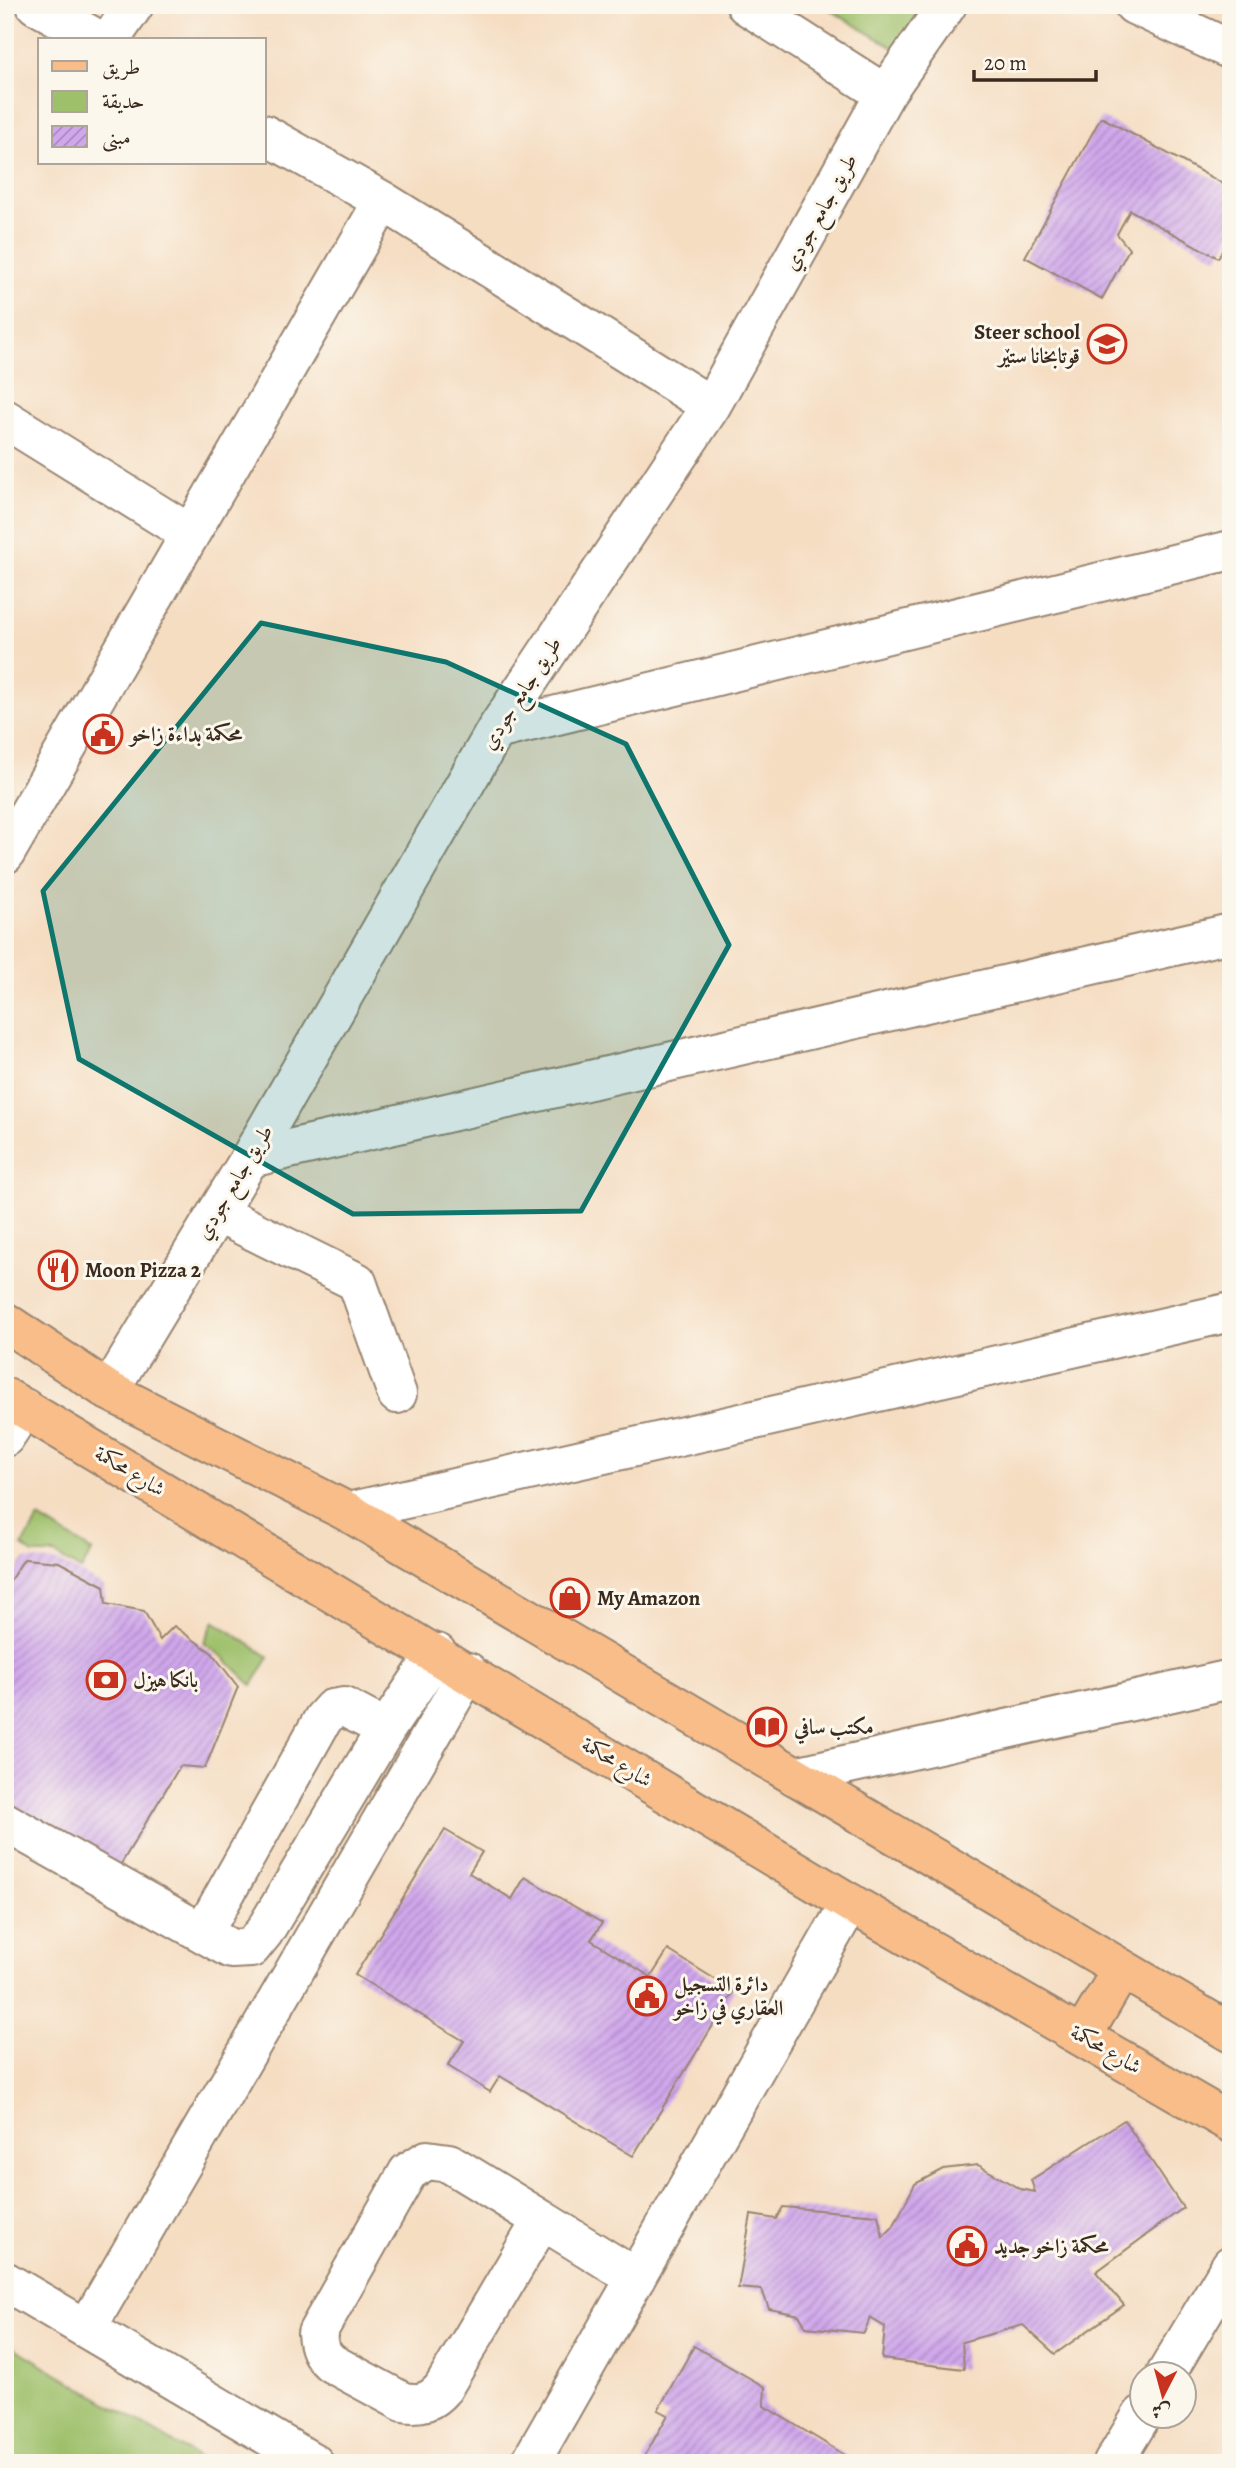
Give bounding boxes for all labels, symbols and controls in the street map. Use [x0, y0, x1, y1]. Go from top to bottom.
legend [38, 38, 266, 164]
scale bar [974, 38, 1096, 82]
text: 20 m [984, 49, 1027, 77]
text: طريق [102, 53, 140, 81]
text: حديقة [102, 87, 145, 115]
text: مبنى [102, 123, 131, 152]
street label: طريق جامع جودي [776, 149, 868, 278]
place label: Steer school قوتابخانا ستێر [974, 318, 1080, 370]
school or university icon: Steer school قوتابخانا ستێر [1086, 323, 1128, 365]
street label: طريق جامع جودي [474, 631, 572, 758]
public building icon: محكمة بداءة زاخو [82, 713, 124, 755]
place label: محكمة بداءة زاخو [128, 720, 244, 748]
street label: طريق جامع جودي [189, 1119, 284, 1247]
restaurant icon: Moon Pizza 2 [37, 1249, 79, 1291]
place label: Moon Pizza 2 [85, 1256, 201, 1284]
street label: شارع محكمة [87, 1439, 170, 1506]
shop icon: My Amazon [549, 1577, 591, 1619]
place label: My Amazon [597, 1584, 701, 1612]
bank icon: بانکا هیزل [85, 1659, 127, 1701]
place label: بانکا هیزل [133, 1666, 198, 1694]
library icon: مكتب سافي [746, 1706, 788, 1748]
place label: مكتب سافي [793, 1713, 874, 1745]
street label: شارع محكمة [574, 1730, 657, 1797]
place label: دائرة التسجيل العقاري في زاخو [672, 1970, 783, 2026]
public building icon: دائرة التسجيل العقاري في زاخو [626, 1975, 668, 2017]
street label: شارع محكمة [1063, 2017, 1147, 2084]
public building icon: محكمة زاخو جديد [946, 2225, 988, 2267]
place label: محكمة زاخو جديد [994, 2232, 1110, 2260]
north arrow [1128, 2360, 1198, 2430]
text: ش [1151, 2397, 1172, 2425]

